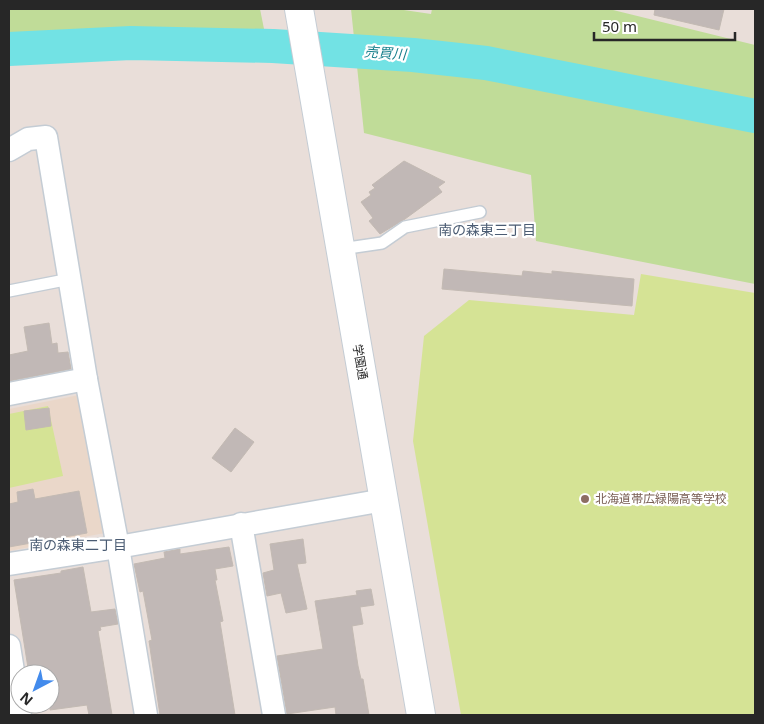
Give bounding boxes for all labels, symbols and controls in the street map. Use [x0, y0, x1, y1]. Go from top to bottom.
scale bar [594, 10, 735, 42]
text: 50 m [602, 16, 637, 36]
water label: 売買川 [363, 42, 409, 64]
district label: 南の森東三丁目 [438, 220, 536, 239]
street label: 学園通 [349, 343, 372, 381]
place label: 北海道帯広緑陽高等学校 [595, 490, 727, 507]
marker: 北海道帯広緑陽高等学校 [579, 493, 591, 505]
district label: 南の森東二丁目 [29, 535, 127, 554]
north arrow [10, 664, 60, 714]
text: N [16, 688, 37, 710]

